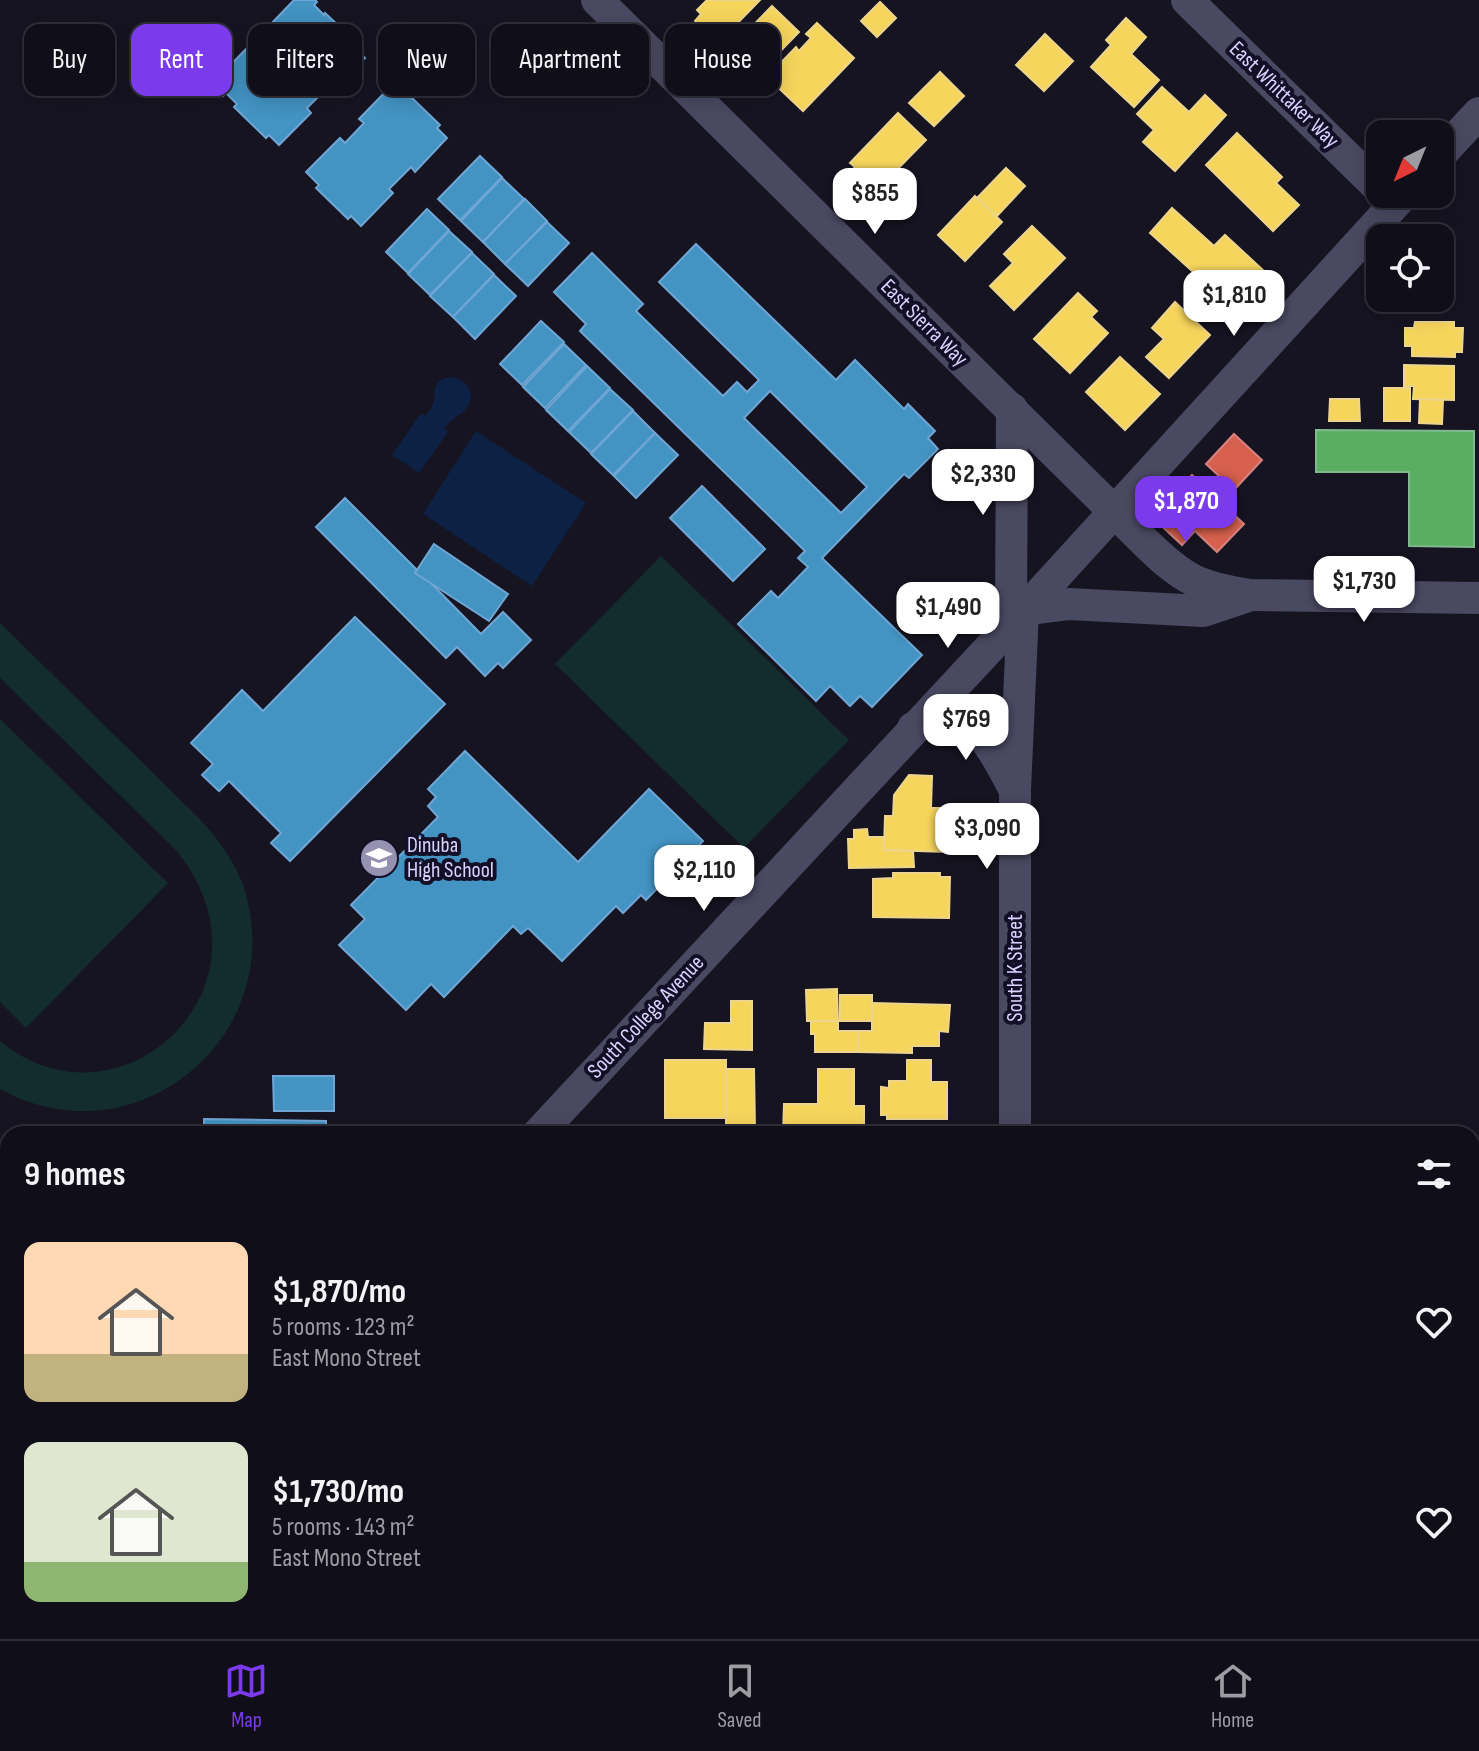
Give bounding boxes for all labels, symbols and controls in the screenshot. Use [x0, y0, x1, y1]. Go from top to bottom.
chip: Buy [24, 24, 115, 96]
chip: Rent [131, 24, 232, 96]
chip: Filters [248, 24, 362, 96]
chip: New [378, 24, 475, 96]
chip: Apartment [491, 24, 649, 96]
chip: House [665, 24, 780, 96]
street label: East Whittaker Way [1223, 36, 1345, 154]
north arrow [1366, 120, 1454, 208]
map controls [1366, 120, 1454, 312]
pin: $855 [828, 168, 922, 236]
text: $855 [851, 178, 899, 209]
button: locate [1366, 224, 1454, 312]
pin: $1,810 [1169, 270, 1299, 338]
street label: East Sierra Way [875, 274, 974, 373]
text: $1,810 [1201, 280, 1267, 311]
pin: $2,330 [918, 449, 1048, 517]
text: $2,330 [950, 459, 1016, 490]
pin: $1,870 [1121, 476, 1251, 544]
text: $1,870 [1153, 486, 1219, 517]
pin: $1,730 [1299, 556, 1429, 624]
text: $1,730 [1332, 566, 1396, 597]
pin: $1,490 [883, 582, 1013, 650]
text: $1,490 [914, 592, 982, 623]
pin: $769 [919, 694, 1013, 762]
text: $769 [941, 704, 991, 735]
pin: $3,090 [922, 803, 1052, 871]
text: $3,090 [953, 813, 1021, 844]
place label: Dinuba High School [407, 832, 494, 884]
school or university icon: Dinuba High School [358, 837, 400, 879]
pin: $2,110 [639, 845, 769, 913]
text: $2,110 [672, 855, 736, 886]
street label: South K Street [1002, 914, 1029, 1022]
street label: South College Avenue [582, 950, 710, 1084]
icon: filters [1412, 1152, 1456, 1196]
text: 9 homes [24, 1154, 125, 1195]
text: $1,870/mo [272, 1271, 406, 1312]
icon: home [88, 1274, 184, 1370]
icon: heart [1412, 1300, 1456, 1344]
text: 5 rooms · 123 m² [272, 1312, 415, 1343]
text: East Mono Street [272, 1343, 421, 1374]
text: $1,730/mo [272, 1471, 404, 1512]
icon: home [88, 1474, 184, 1570]
icon: heart [1412, 1500, 1456, 1544]
text: 5 rooms · 143 m² [272, 1512, 415, 1543]
text: East Mono Street [272, 1543, 421, 1574]
tab: Map [224, 1659, 268, 1734]
tab: Saved [717, 1659, 762, 1734]
tab: Home [1211, 1659, 1255, 1734]

